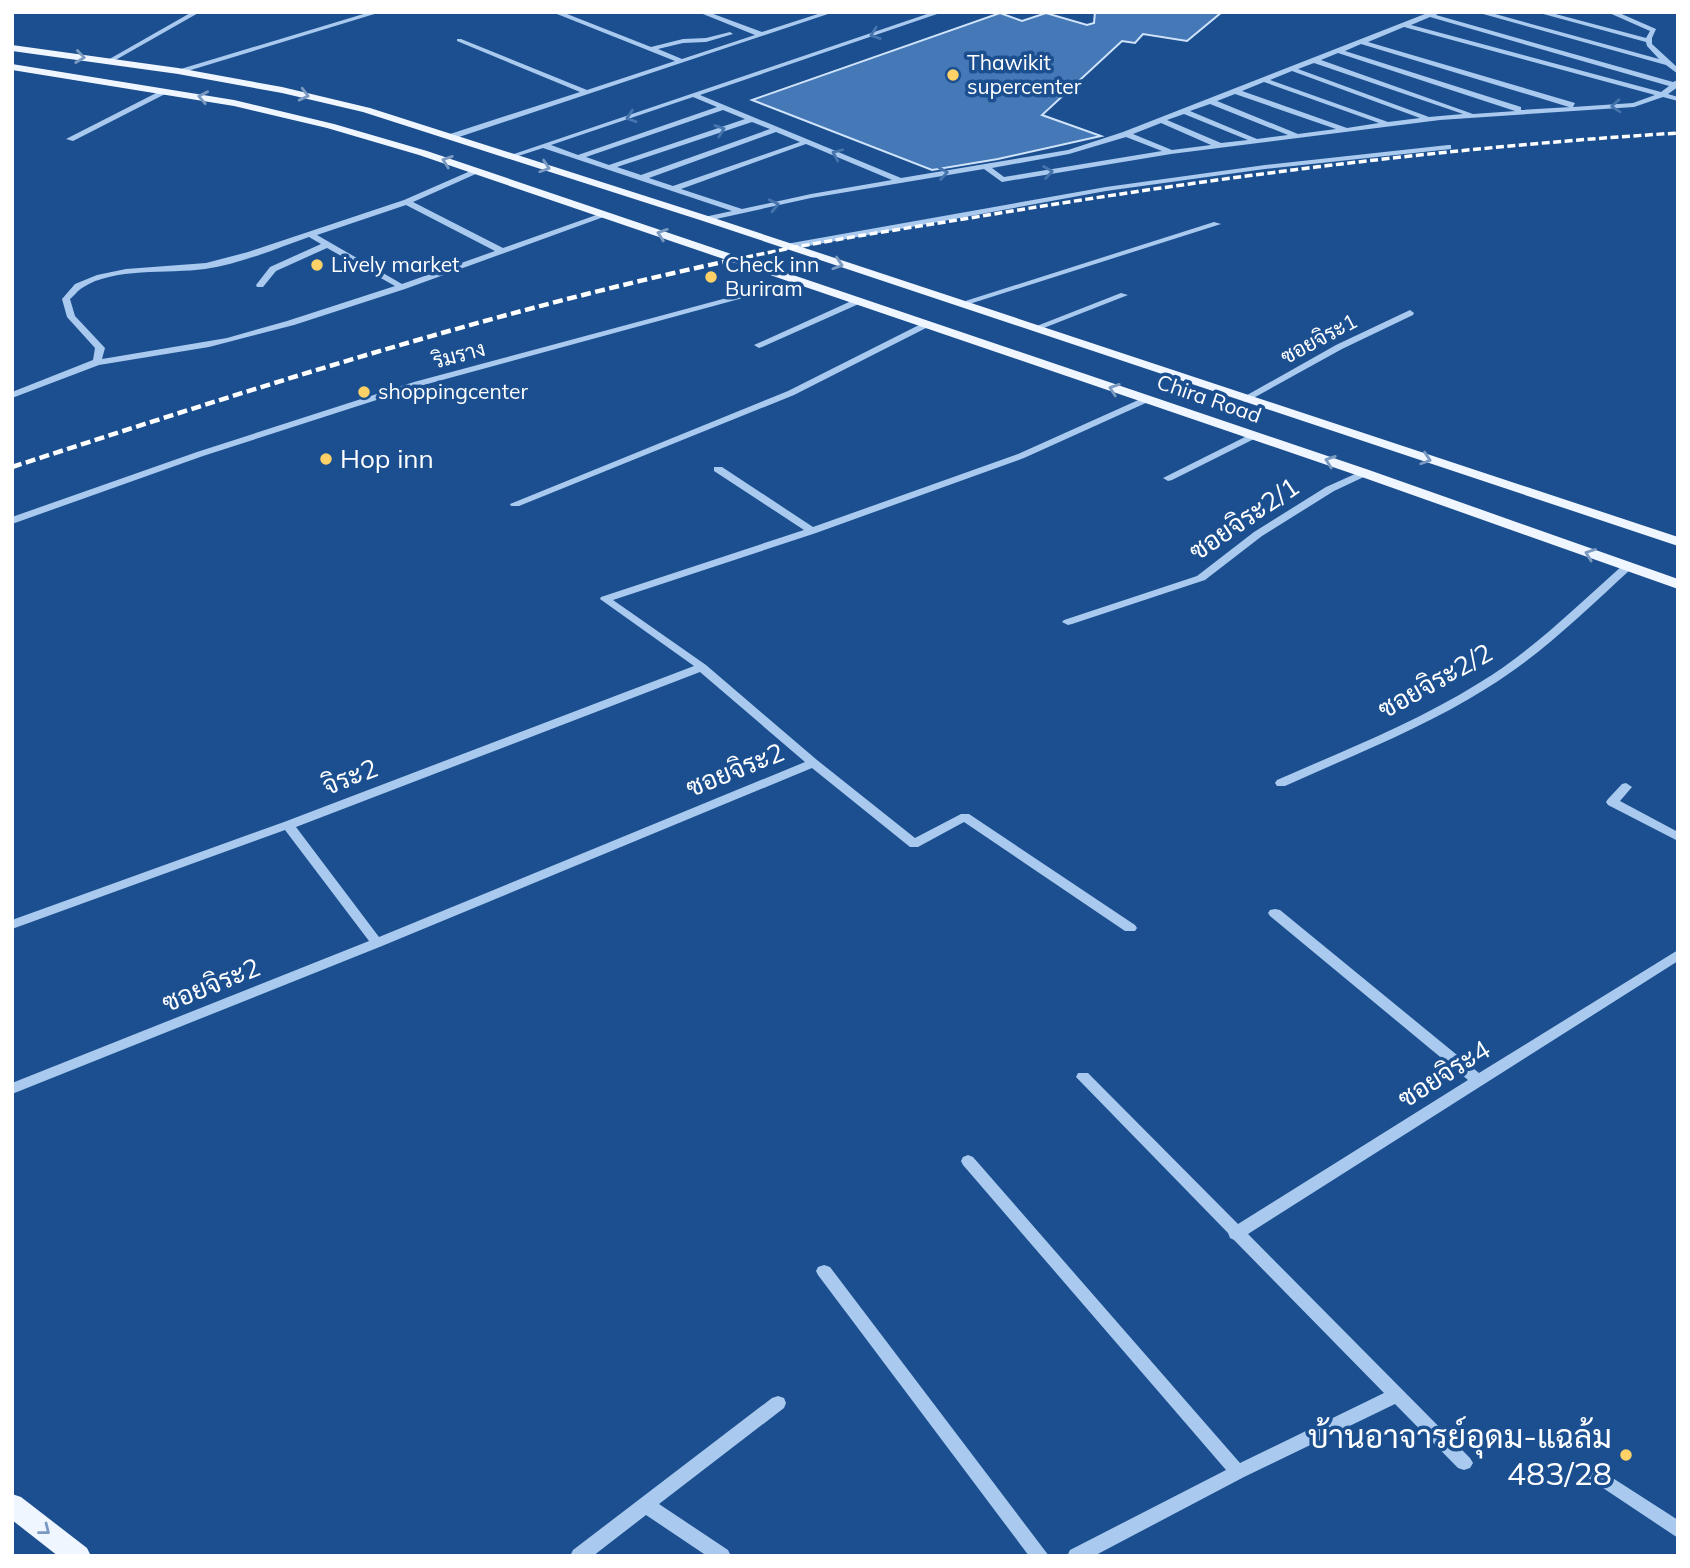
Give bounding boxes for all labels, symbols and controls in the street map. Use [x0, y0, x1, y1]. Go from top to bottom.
one-way arrow [870, 26, 882, 40]
one-way arrow [74, 49, 86, 64]
place label: Thawikit supercenter [967, 49, 1082, 99]
marker: Thawikit supercenter [945, 67, 961, 83]
one-way arrow [298, 87, 310, 101]
one-way arrow [197, 91, 209, 106]
one-way arrow [1610, 98, 1621, 113]
one-way arrow [626, 109, 638, 123]
one-way arrow [714, 124, 726, 138]
one-way arrow [832, 149, 844, 163]
one-way arrow [441, 155, 453, 169]
one-way arrow [539, 159, 551, 173]
one-way arrow [1042, 165, 1054, 180]
one-way arrow [937, 166, 949, 181]
one-way arrow [768, 199, 780, 213]
one-way arrow [657, 228, 669, 242]
place label: Lively market [331, 251, 459, 277]
place label: Check inn Buriram [725, 251, 819, 301]
one-way arrow [831, 256, 844, 270]
marker: Lively market [309, 257, 325, 273]
marker: Check inn Buriram [703, 269, 719, 285]
street label: ซอยจิระ1 [1276, 307, 1361, 369]
street label: ริมราง [429, 335, 488, 374]
street label: Chira Road [1154, 368, 1265, 428]
place label: shoppingcenter [378, 378, 528, 404]
one-way arrow [1108, 383, 1120, 397]
marker: shoppingcenter [356, 384, 372, 400]
place label: Hop inn [340, 442, 434, 475]
one-way arrow [1420, 450, 1432, 465]
marker: Hop inn [318, 451, 334, 467]
one-way arrow [1324, 455, 1336, 470]
street label: ซอยจิระ2/1 [1182, 470, 1305, 567]
one-way arrow [1585, 548, 1597, 562]
street label: ซอยจิระ2/2 [1372, 636, 1498, 725]
street label: ซอยจิระ2 [681, 735, 789, 804]
street label: จิระ2 [318, 751, 382, 802]
street label: ซอยจิระ2 [157, 950, 265, 1019]
street label: ซอยจิระ4 [1391, 1032, 1496, 1115]
place label: บ้านอาจารย์อุดม-แฉล้ม 483/28 [1308, 1416, 1612, 1493]
marker: บ้านอาจารย์อุดม-แฉล้ม 483/28 [1618, 1447, 1634, 1463]
one-way arrow [37, 1522, 50, 1535]

